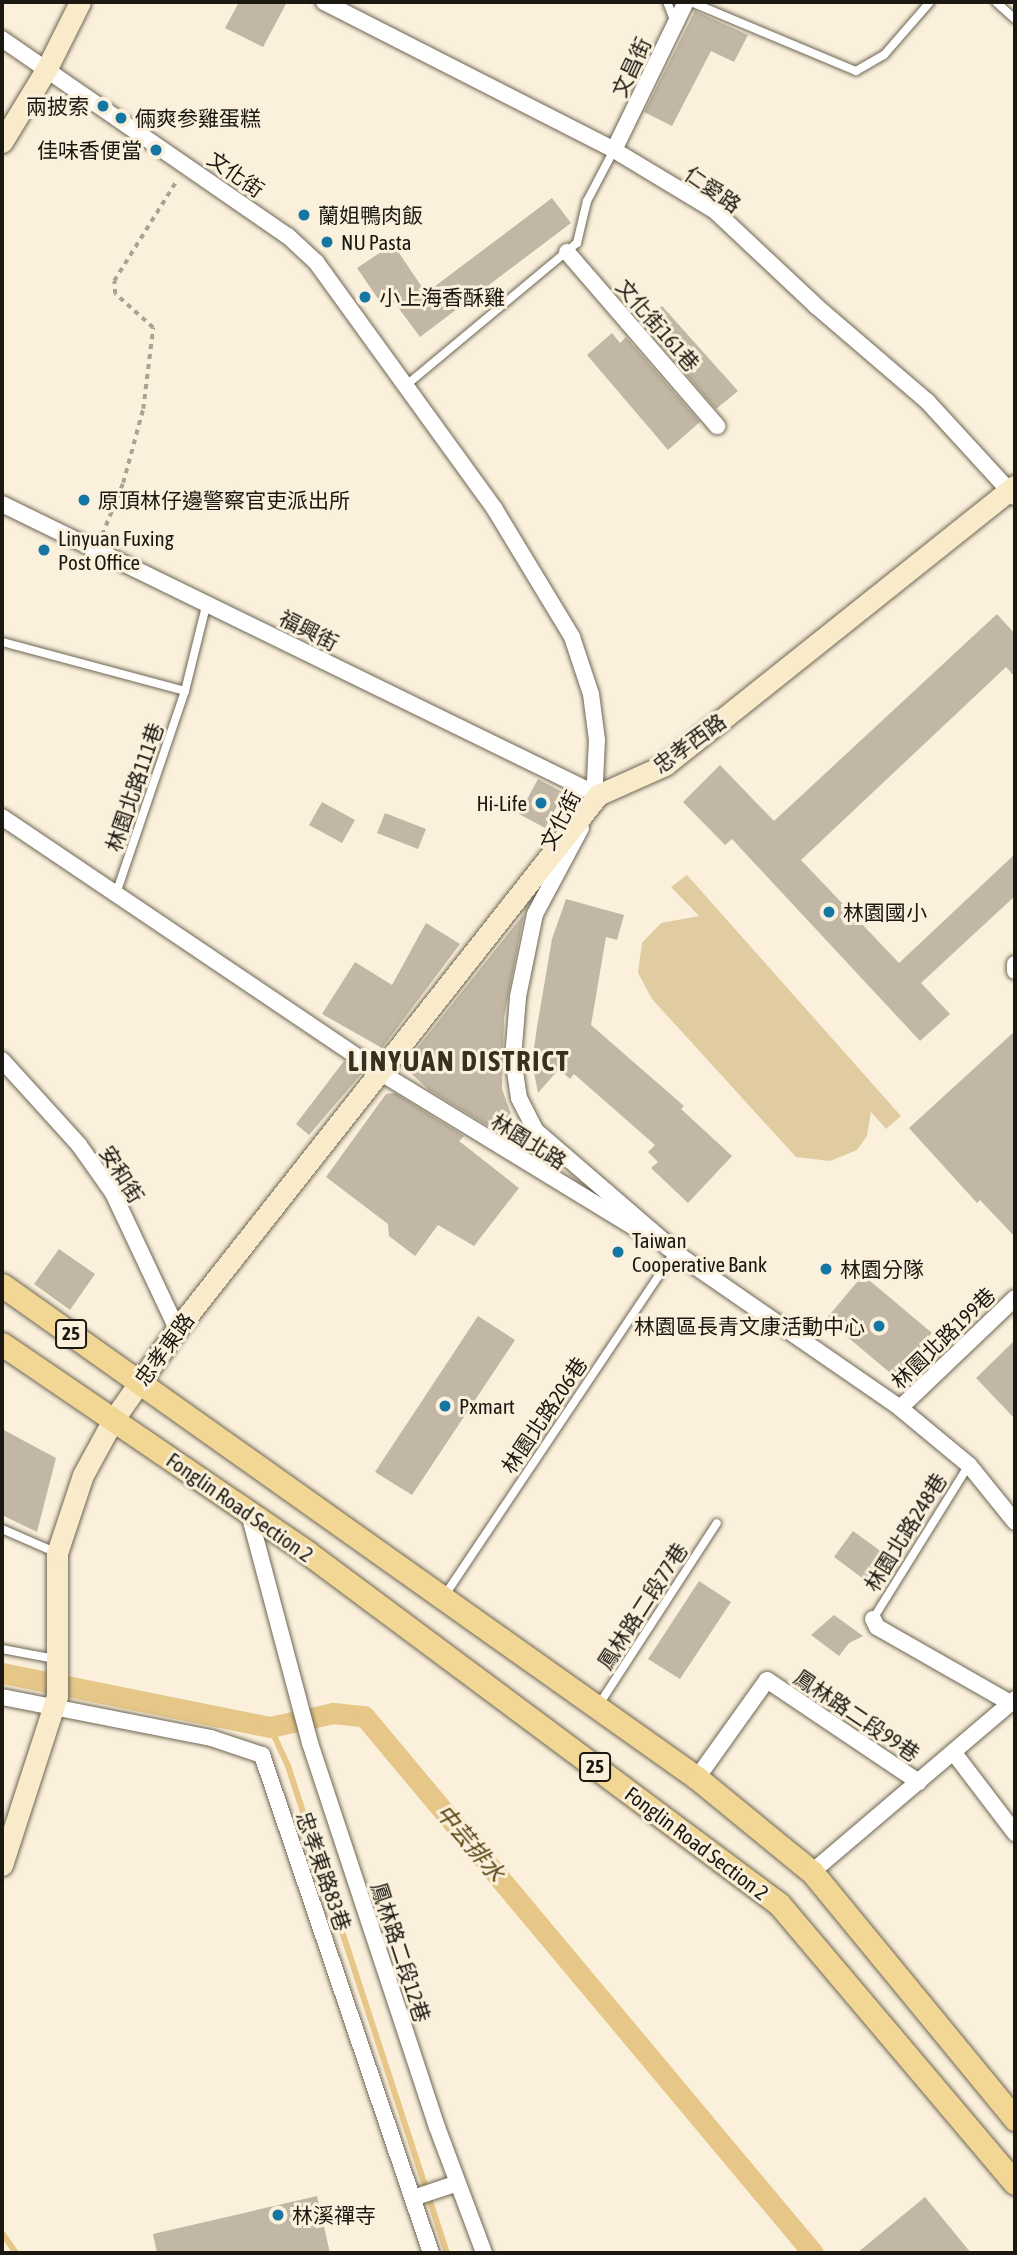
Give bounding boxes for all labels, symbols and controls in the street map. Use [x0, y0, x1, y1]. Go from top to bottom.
street label: 文昌街 [606, 33, 656, 101]
place label: 兩披索 [26, 93, 89, 119]
marker: 兩披索 [95, 98, 111, 114]
place label: 倆爽参雞蛋糕 [135, 105, 261, 131]
marker: 倆爽参雞蛋糕 [113, 110, 129, 126]
place label: 佳味香便當 [37, 137, 142, 163]
marker: 佳味香便當 [148, 142, 164, 158]
street label: 文化街 [203, 146, 269, 202]
street label: 仁愛路 [680, 161, 746, 217]
place label: 蘭姐鴨肉飯 [318, 202, 423, 228]
marker: 蘭姐鴨肉飯 [296, 207, 312, 223]
place label: NU Pasta [341, 229, 412, 255]
marker: NU Pasta [319, 234, 335, 250]
street label: 文化街161巷 [611, 274, 705, 376]
place label: 小上海香酥雞 [379, 284, 505, 310]
marker: 小上海香酥雞 [357, 289, 373, 305]
place label: 原頂林仔邊警察官吏派出所 [98, 487, 350, 513]
marker: 原頂林仔邊警察官吏派出所 [76, 492, 92, 508]
place label: Linyuan Fuxing Post Office [58, 525, 174, 575]
marker: Linyuan Fuxing Post Office [36, 542, 52, 558]
street label: 福興街 [275, 604, 343, 656]
street label: 忠孝西路 [648, 708, 730, 778]
street label: 林園北路111巷 [100, 719, 168, 855]
street label: 文化街 [534, 786, 586, 854]
place label: Hi-Life [476, 790, 527, 816]
marker: Hi-Life [533, 795, 549, 811]
place label: 林園國小 [843, 899, 927, 925]
marker: 林園國小 [821, 904, 837, 920]
district label: LINYUAN DISTRICT [350, 1044, 568, 1078]
street label: 林園北路 [487, 1108, 571, 1174]
street label: 安和街 [95, 1141, 149, 1207]
place label: Taiwan Cooperative Bank [632, 1227, 767, 1277]
marker: Taiwan Cooperative Bank [610, 1244, 626, 1260]
place label: 林園分隊 [840, 1256, 924, 1282]
marker: 林園分隊 [818, 1261, 834, 1277]
street label: 林園北路199巷 [886, 1282, 1000, 1394]
street label: 忠孝東路 [129, 1308, 199, 1390]
place label: 林園區長青文康活動中心 [634, 1313, 865, 1339]
road number: 25 [54, 1318, 88, 1350]
marker: 林園區長青文康活動中心 [871, 1318, 887, 1334]
street label: 林園北路206巷 [496, 1352, 592, 1478]
place label: Pxmart [459, 1393, 515, 1419]
marker: Pxmart [437, 1398, 453, 1414]
street label: Fonglin Road Section 2 [162, 1447, 318, 1567]
street label: 林園北路248巷 [859, 1468, 951, 1596]
street label: 鳳林路二段77巷 [592, 1538, 692, 1674]
street label: 鳳林路二段99巷 [790, 1664, 924, 1766]
road number: 25 [578, 1751, 612, 1782]
street label: Fonglin Road Section 2 [620, 1781, 774, 1905]
water label: 中芸排水 [430, 1799, 510, 1887]
street label: 忠孝東路83巷 [292, 1808, 356, 1934]
street label: 鳳林路二段12巷 [366, 1879, 436, 2025]
place label: 林溪禪寺 [292, 2202, 376, 2228]
marker: 林溪禪寺 [270, 2207, 286, 2223]

